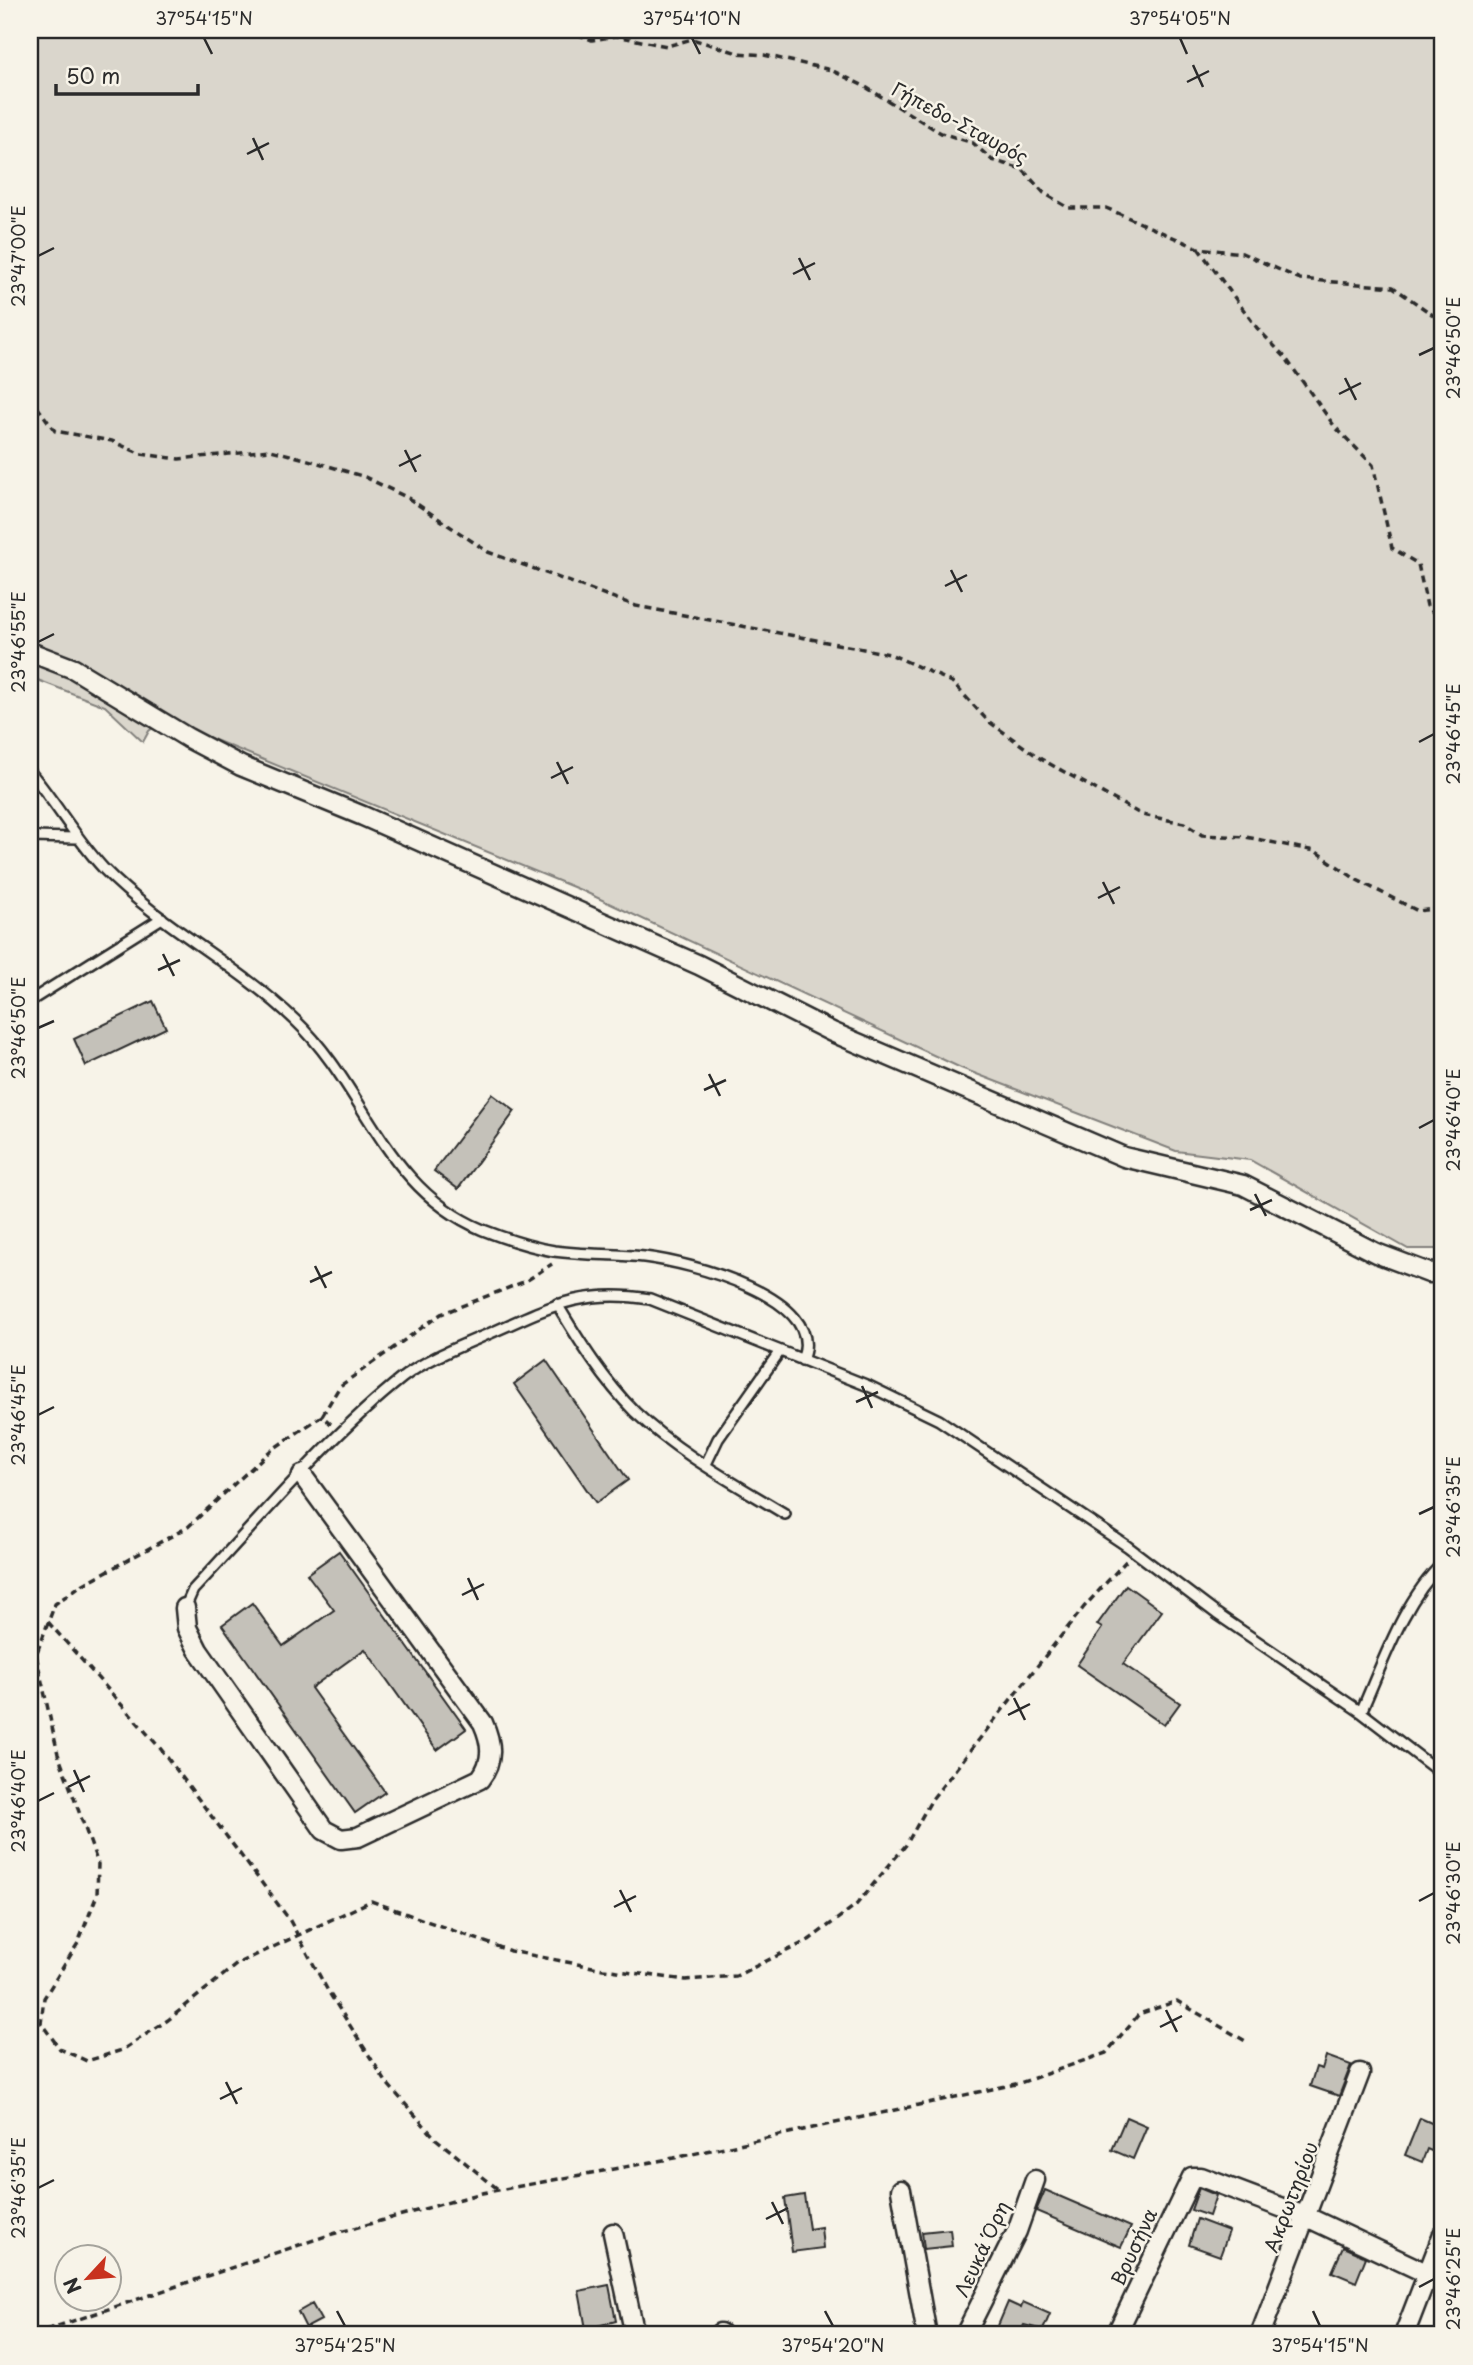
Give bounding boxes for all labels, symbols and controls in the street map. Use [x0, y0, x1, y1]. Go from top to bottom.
text: 37°54'15"N [155, 4, 253, 31]
text: 37°54'10"N [643, 4, 741, 31]
text: 37°54'05"N [1129, 4, 1231, 31]
scale bar [56, 52, 198, 96]
text: 50 m [66, 59, 120, 91]
street label: Γήπεδο-Σταυρός [887, 74, 1034, 170]
text: 23°47'00"E [4, 205, 31, 307]
text: 23°46'50"E [1439, 296, 1466, 400]
text: 23°46'55"E [4, 591, 31, 693]
text: 23°46'45"E [1439, 683, 1466, 785]
text: 23°46'50"E [4, 976, 31, 1080]
text: 23°46'40"E [1439, 1068, 1466, 1172]
text: 23°46'45"E [4, 1364, 31, 1466]
text: 23°46'35"E [1439, 1456, 1466, 1558]
text: 23°46'40"E [4, 1749, 31, 1853]
text: 23°46'30"E [1439, 1841, 1466, 1945]
text: 23°46'35"E [4, 2137, 31, 2239]
street label: Ακρωτηρίου [1256, 2137, 1324, 2256]
street label: Λευκά Όρη [947, 2196, 1016, 2301]
street label: Βρυσήνα [1103, 2203, 1163, 2290]
text: 23°46'25"E [1439, 2228, 1466, 2330]
north arrow [52, 2242, 122, 2312]
text: N [56, 2273, 88, 2299]
text: 37°54'25"N [294, 2331, 396, 2358]
text: 37°54'20"N [781, 2331, 885, 2358]
text: 37°54'15"N [1271, 2331, 1369, 2358]

